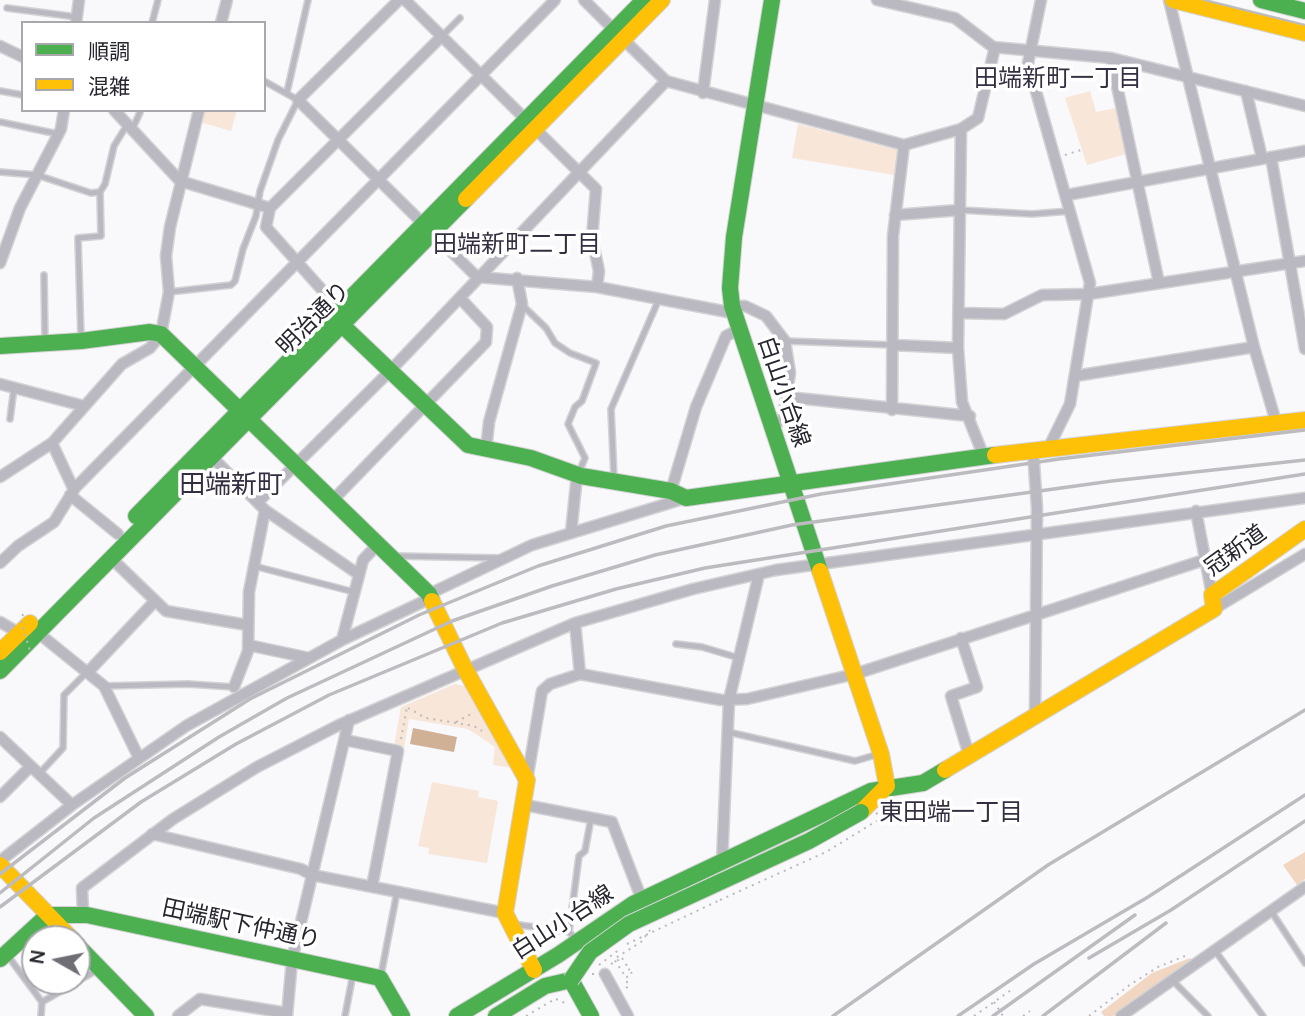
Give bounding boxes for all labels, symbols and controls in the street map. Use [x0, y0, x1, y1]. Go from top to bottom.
legend [21, 21, 266, 112]
text: 順調 [88, 37, 130, 65]
district label: 田端新町一丁目 [974, 65, 1142, 93]
text: 混雑 [88, 72, 130, 100]
district label: 田端新町二丁目 [433, 231, 601, 259]
street label: 明治通り [272, 277, 356, 361]
street label: 白山小台線 [751, 333, 815, 451]
district label: 田端新町 [179, 470, 283, 502]
street label: 冠新道 [1200, 520, 1272, 582]
district label: 東田端一丁目 [879, 799, 1023, 827]
street label: 白山小台線 [507, 880, 619, 966]
street label: 田端駅下仲通り [159, 895, 323, 955]
north arrow [21, 925, 91, 995]
text: N [23, 948, 51, 966]

